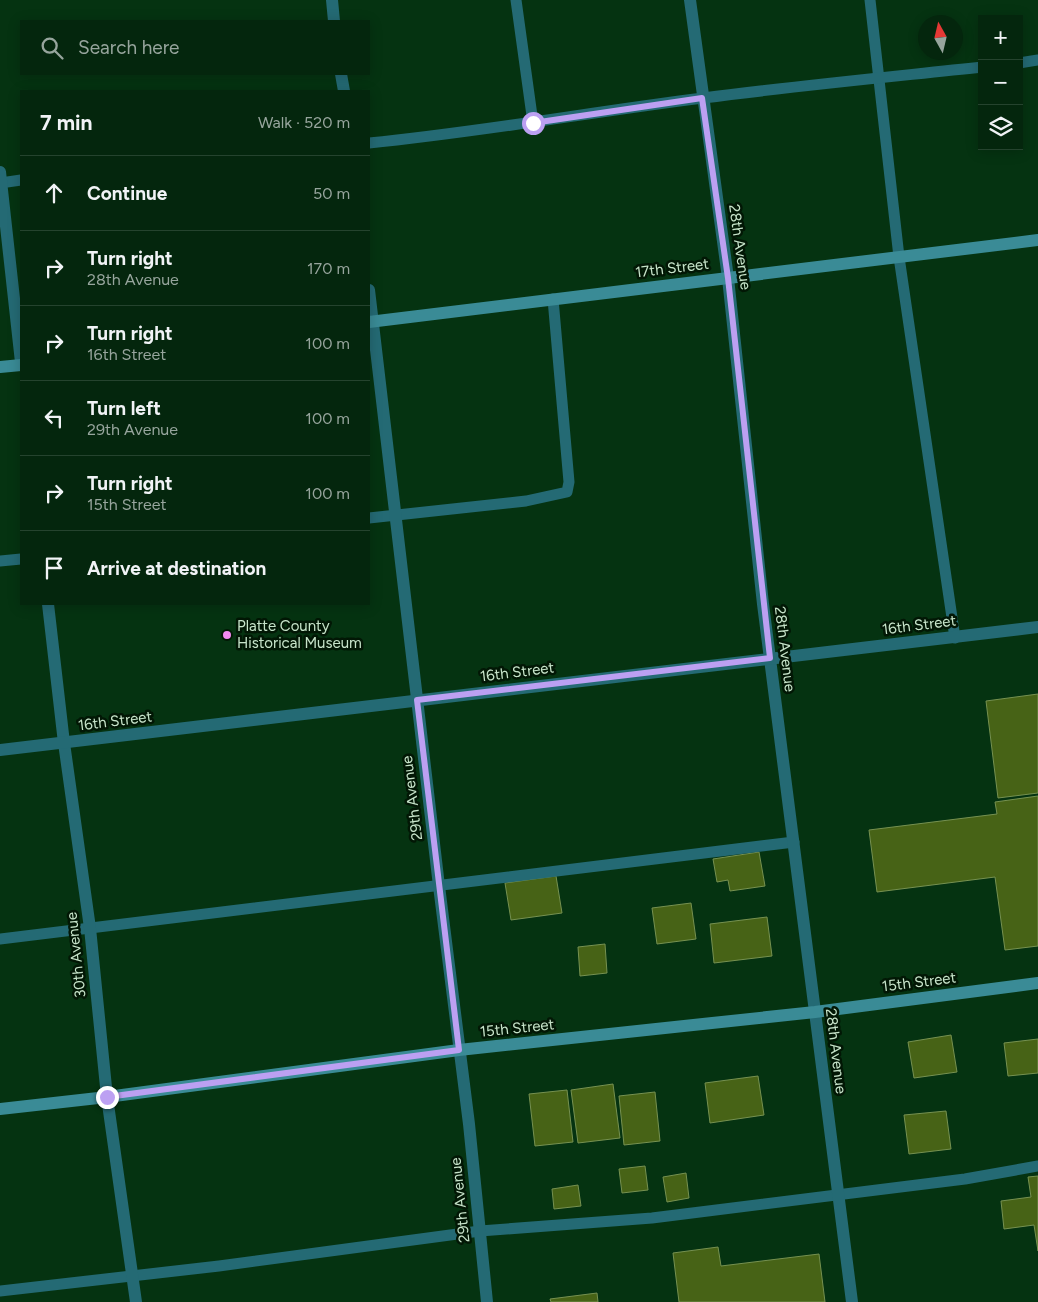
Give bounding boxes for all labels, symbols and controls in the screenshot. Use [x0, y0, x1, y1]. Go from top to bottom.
north arrow [918, 15, 963, 60]
map controls [978, 15, 1023, 150]
button: + [978, 15, 1023, 60]
search box [20, 20, 370, 75]
icon: search [38, 34, 66, 62]
text: Search here [78, 36, 180, 59]
button: − [978, 60, 1023, 105]
button: layers [978, 105, 1023, 150]
text: 7 min [40, 110, 92, 135]
route start [522, 112, 545, 135]
text: Walk · 520 m [258, 113, 350, 132]
icon: ahead [40, 179, 68, 207]
text: Continue [87, 182, 167, 205]
text: 50 m [313, 184, 350, 203]
street label: 28th Avenue [725, 203, 755, 291]
text: Turn right [87, 247, 173, 270]
icon: right [40, 254, 68, 282]
street label: 17th Street [634, 255, 710, 281]
text: 170 m [307, 259, 350, 278]
text: 28th Avenue [87, 270, 179, 289]
text: Turn right [87, 322, 173, 345]
icon: right [40, 329, 68, 357]
text: 100 m [305, 334, 350, 353]
text: 16th Street [87, 345, 166, 364]
text: Turn left [87, 397, 161, 420]
icon: left [40, 404, 68, 432]
text: 100 m [305, 409, 350, 428]
text: 29th Avenue [87, 420, 178, 439]
text: Turn right [87, 472, 173, 495]
icon: right [40, 479, 68, 507]
text: 100 m [305, 484, 350, 503]
text: 15th Street [87, 495, 167, 514]
icon: arrive [40, 554, 68, 582]
text: Arrive at destination [87, 557, 266, 580]
street label: 28th Avenue [771, 605, 799, 693]
street label: 16th Street [881, 611, 957, 638]
place label: Platte County Historical Museum [237, 617, 362, 652]
marker: Platte County Historical Museum [221, 629, 233, 641]
street label: 16th Street [479, 658, 555, 685]
street label: 16th Street [77, 707, 153, 734]
street label: 29th Avenue [398, 755, 426, 841]
street label: 30th Avenue [63, 911, 89, 999]
street label: 15th Street [881, 968, 957, 995]
street label: 28th Avenue [822, 1007, 850, 1095]
street label: 15th Street [479, 1015, 555, 1041]
route end [96, 1086, 119, 1109]
street label: 29th Avenue [447, 1157, 473, 1243]

